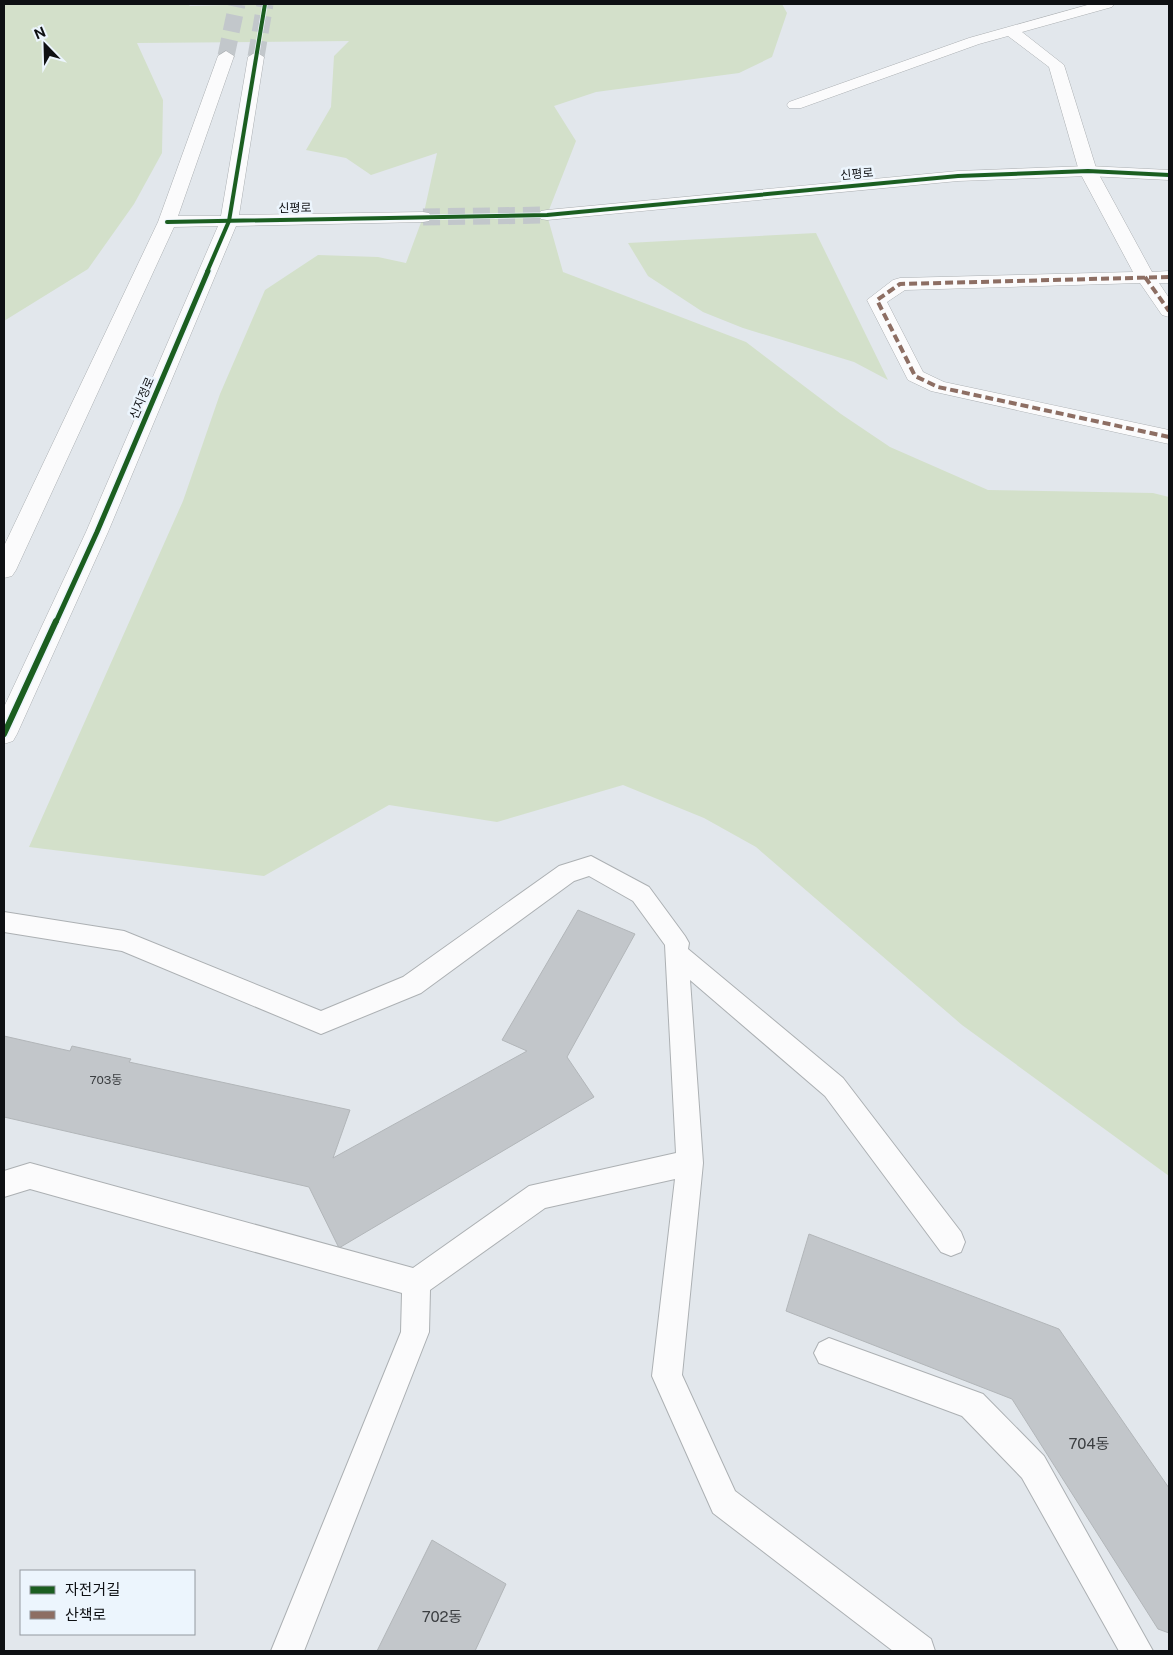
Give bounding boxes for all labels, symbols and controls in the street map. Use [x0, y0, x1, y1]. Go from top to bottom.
north arrow [20, 20, 70, 70]
text: N [32, 24, 48, 43]
street label: 신평로 [840, 166, 874, 182]
street label: 신평로 [278, 201, 312, 215]
street label: 신지정로 [127, 375, 157, 421]
house number: 703동 [90, 1073, 122, 1087]
house number: 704동 [1068, 1435, 1110, 1452]
legend [20, 1570, 195, 1635]
text: 자전거길 [65, 1581, 120, 1598]
text: 산책로 [65, 1606, 106, 1623]
house number: 702동 [422, 1608, 462, 1625]

